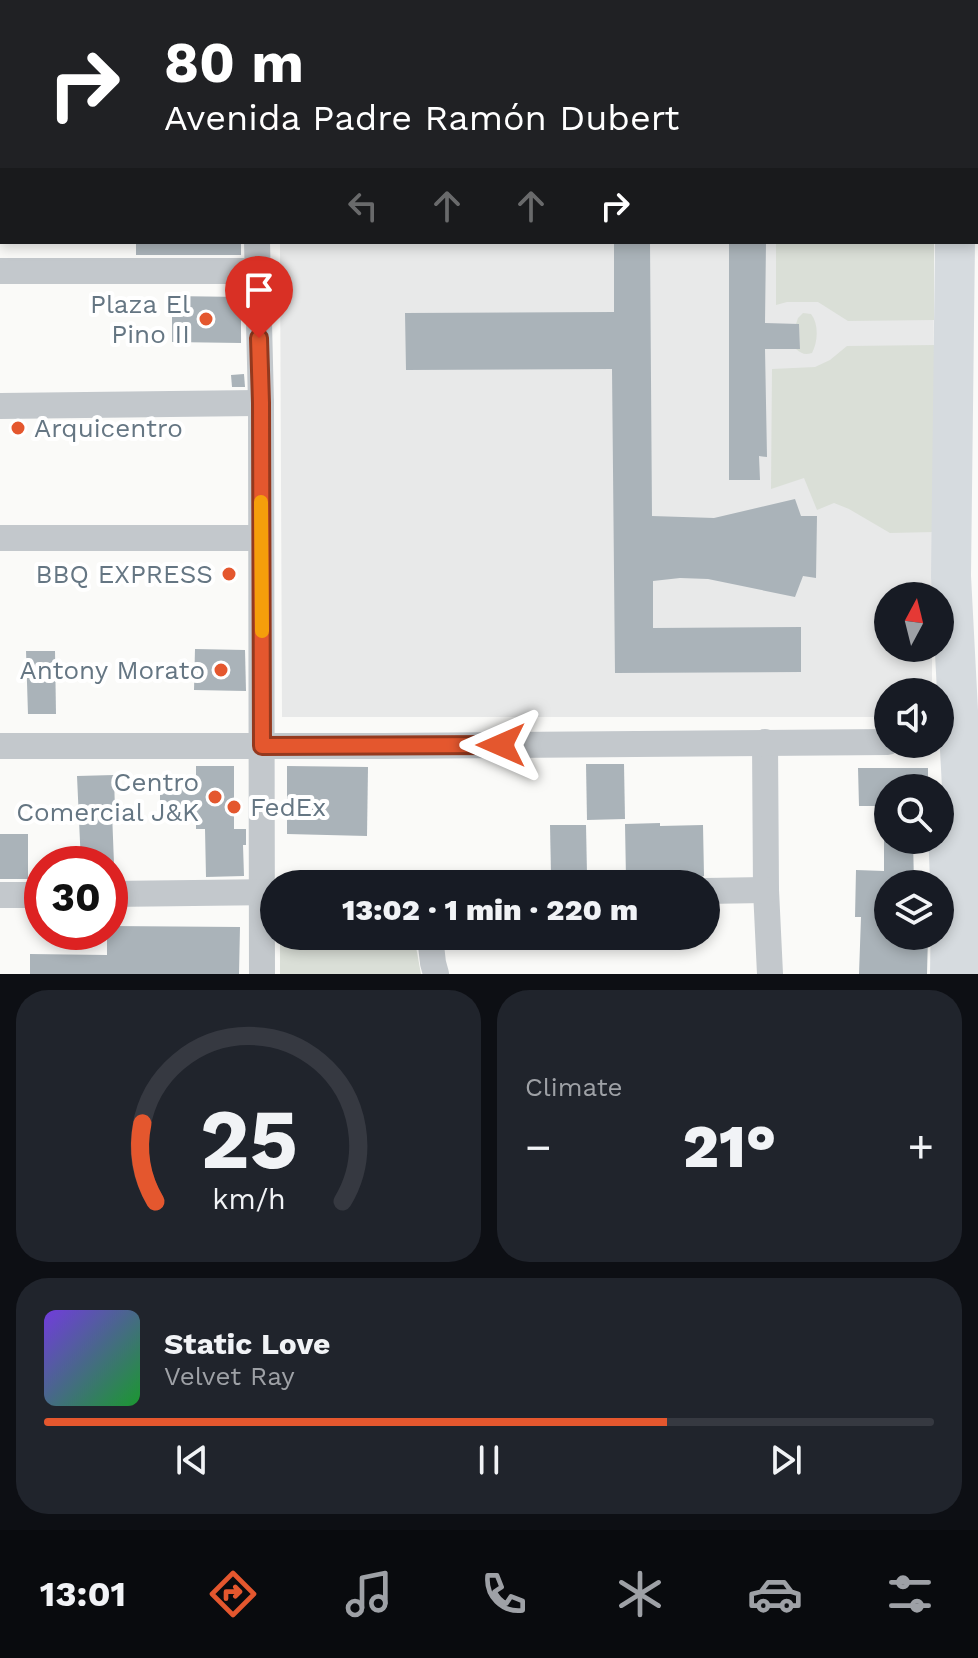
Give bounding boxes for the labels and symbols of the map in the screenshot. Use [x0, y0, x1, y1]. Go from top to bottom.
pin [225, 256, 293, 338]
place label: Plaza El Pino II [90, 289, 190, 349]
marker: Plaza El Pino II [197, 310, 215, 328]
place label: Arquicentro [34, 413, 183, 443]
marker: Arquicentro [9, 419, 27, 437]
place label: BBQ EXPRESS [35, 559, 213, 589]
marker: BBQ EXPRESS [220, 565, 238, 583]
north arrow [874, 582, 954, 662]
place label: Antony Morato [20, 655, 205, 685]
marker: Antony Morato [212, 661, 230, 679]
position arrow [459, 703, 543, 787]
place label: Centro Comercial J&K [16, 767, 199, 827]
marker: Centro Comercial J&K [206, 788, 224, 806]
place label: FedEx [250, 792, 326, 822]
marker: FedEx [225, 798, 243, 816]
speed limit sign: 30 [24, 846, 128, 950]

